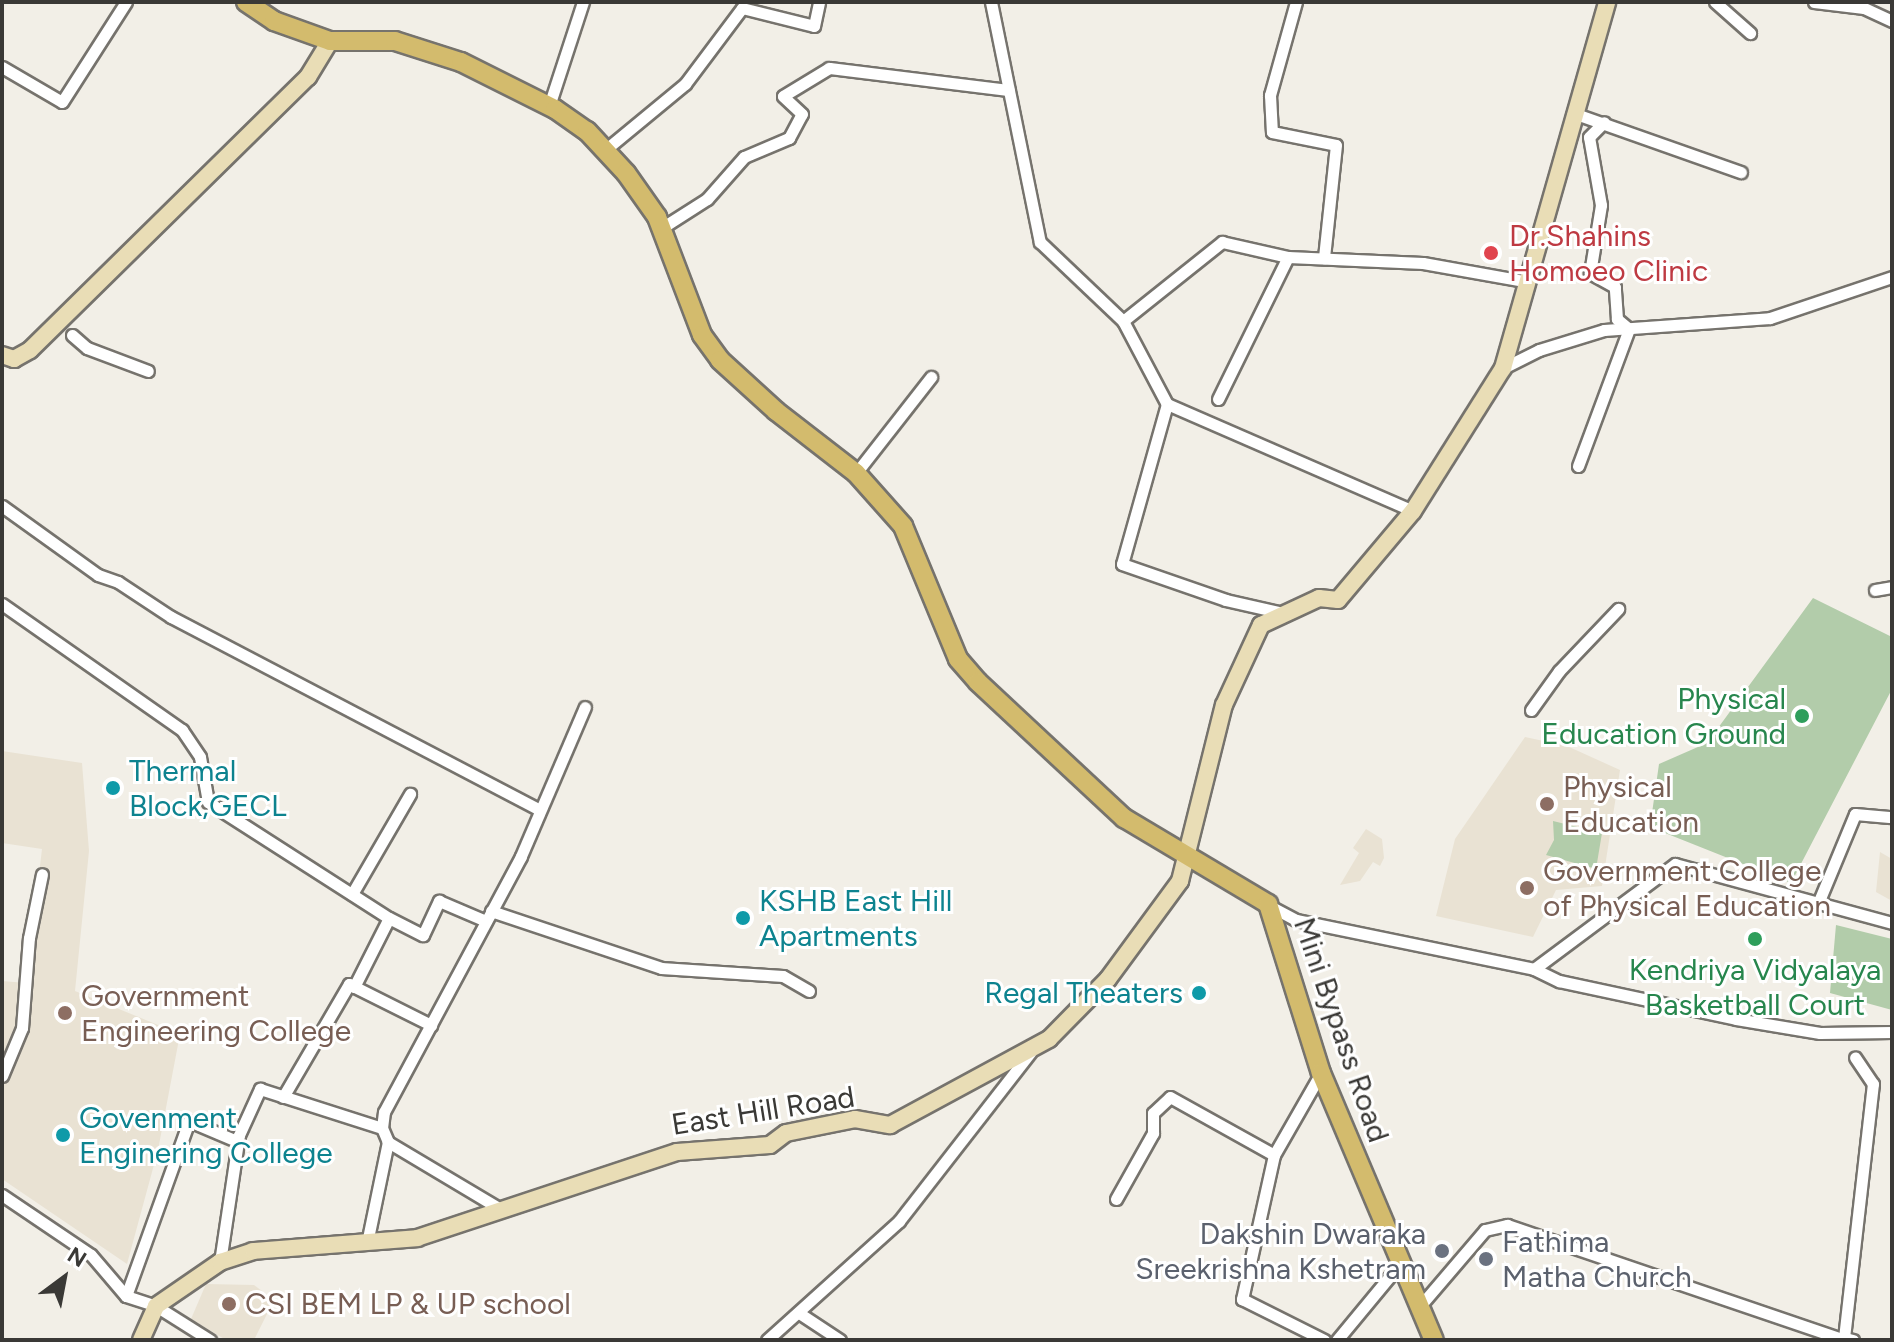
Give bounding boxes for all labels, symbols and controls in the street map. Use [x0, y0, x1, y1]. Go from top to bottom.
place label: Dr.Shahins Homoeo Clinic [1509, 218, 1708, 288]
marker: Dr.Shahins Homoeo Clinic [1480, 242, 1502, 264]
place label: Physical Education Ground [1541, 681, 1786, 752]
marker: Physical Education Ground [1793, 707, 1811, 725]
place label: Thermal Block,GECL [129, 753, 287, 824]
place label: Physical Education [1563, 769, 1699, 840]
marker: Thermal Block,GECL [104, 779, 122, 797]
marker: Physical Education [1538, 795, 1556, 813]
place label: Government College of Physical Education [1543, 853, 1831, 924]
marker: Government College of Physical Education [1518, 879, 1536, 897]
place label: KSHB East Hill Apartments [759, 883, 952, 954]
marker: KSHB East Hill Apartments [734, 909, 752, 927]
street label: Mini Bypass Road [1286, 913, 1396, 1147]
marker: Kendriya Vidyalaya Basketball Court [1746, 930, 1764, 948]
place label: Kendriya Vidyalaya Basketball Court [1629, 952, 1881, 1022]
place label: Regal Theaters [984, 975, 1183, 1011]
place label: Government Engineering College [81, 978, 351, 1048]
marker: Regal Theaters [1190, 984, 1208, 1002]
marker: Government Engineering College [56, 1004, 74, 1022]
street label: East Hill Road [669, 1079, 857, 1143]
place label: Govenment Enginering College [79, 1100, 333, 1170]
marker: Govenment Enginering College [54, 1126, 72, 1144]
place label: Dakshin Dwaraka Sreekrishna Kshetram [1135, 1216, 1426, 1286]
place label: Fathima Matha Church [1502, 1224, 1692, 1294]
north arrow [24, 1238, 104, 1318]
text: N [63, 1241, 91, 1273]
marker: Dakshin Dwaraka Sreekrishna Kshetram [1433, 1242, 1451, 1260]
marker: Fathima Matha Church [1477, 1250, 1495, 1268]
place label: CSI BEM LP & UP school [245, 1286, 571, 1322]
marker: CSI BEM LP & UP school [220, 1295, 238, 1313]

